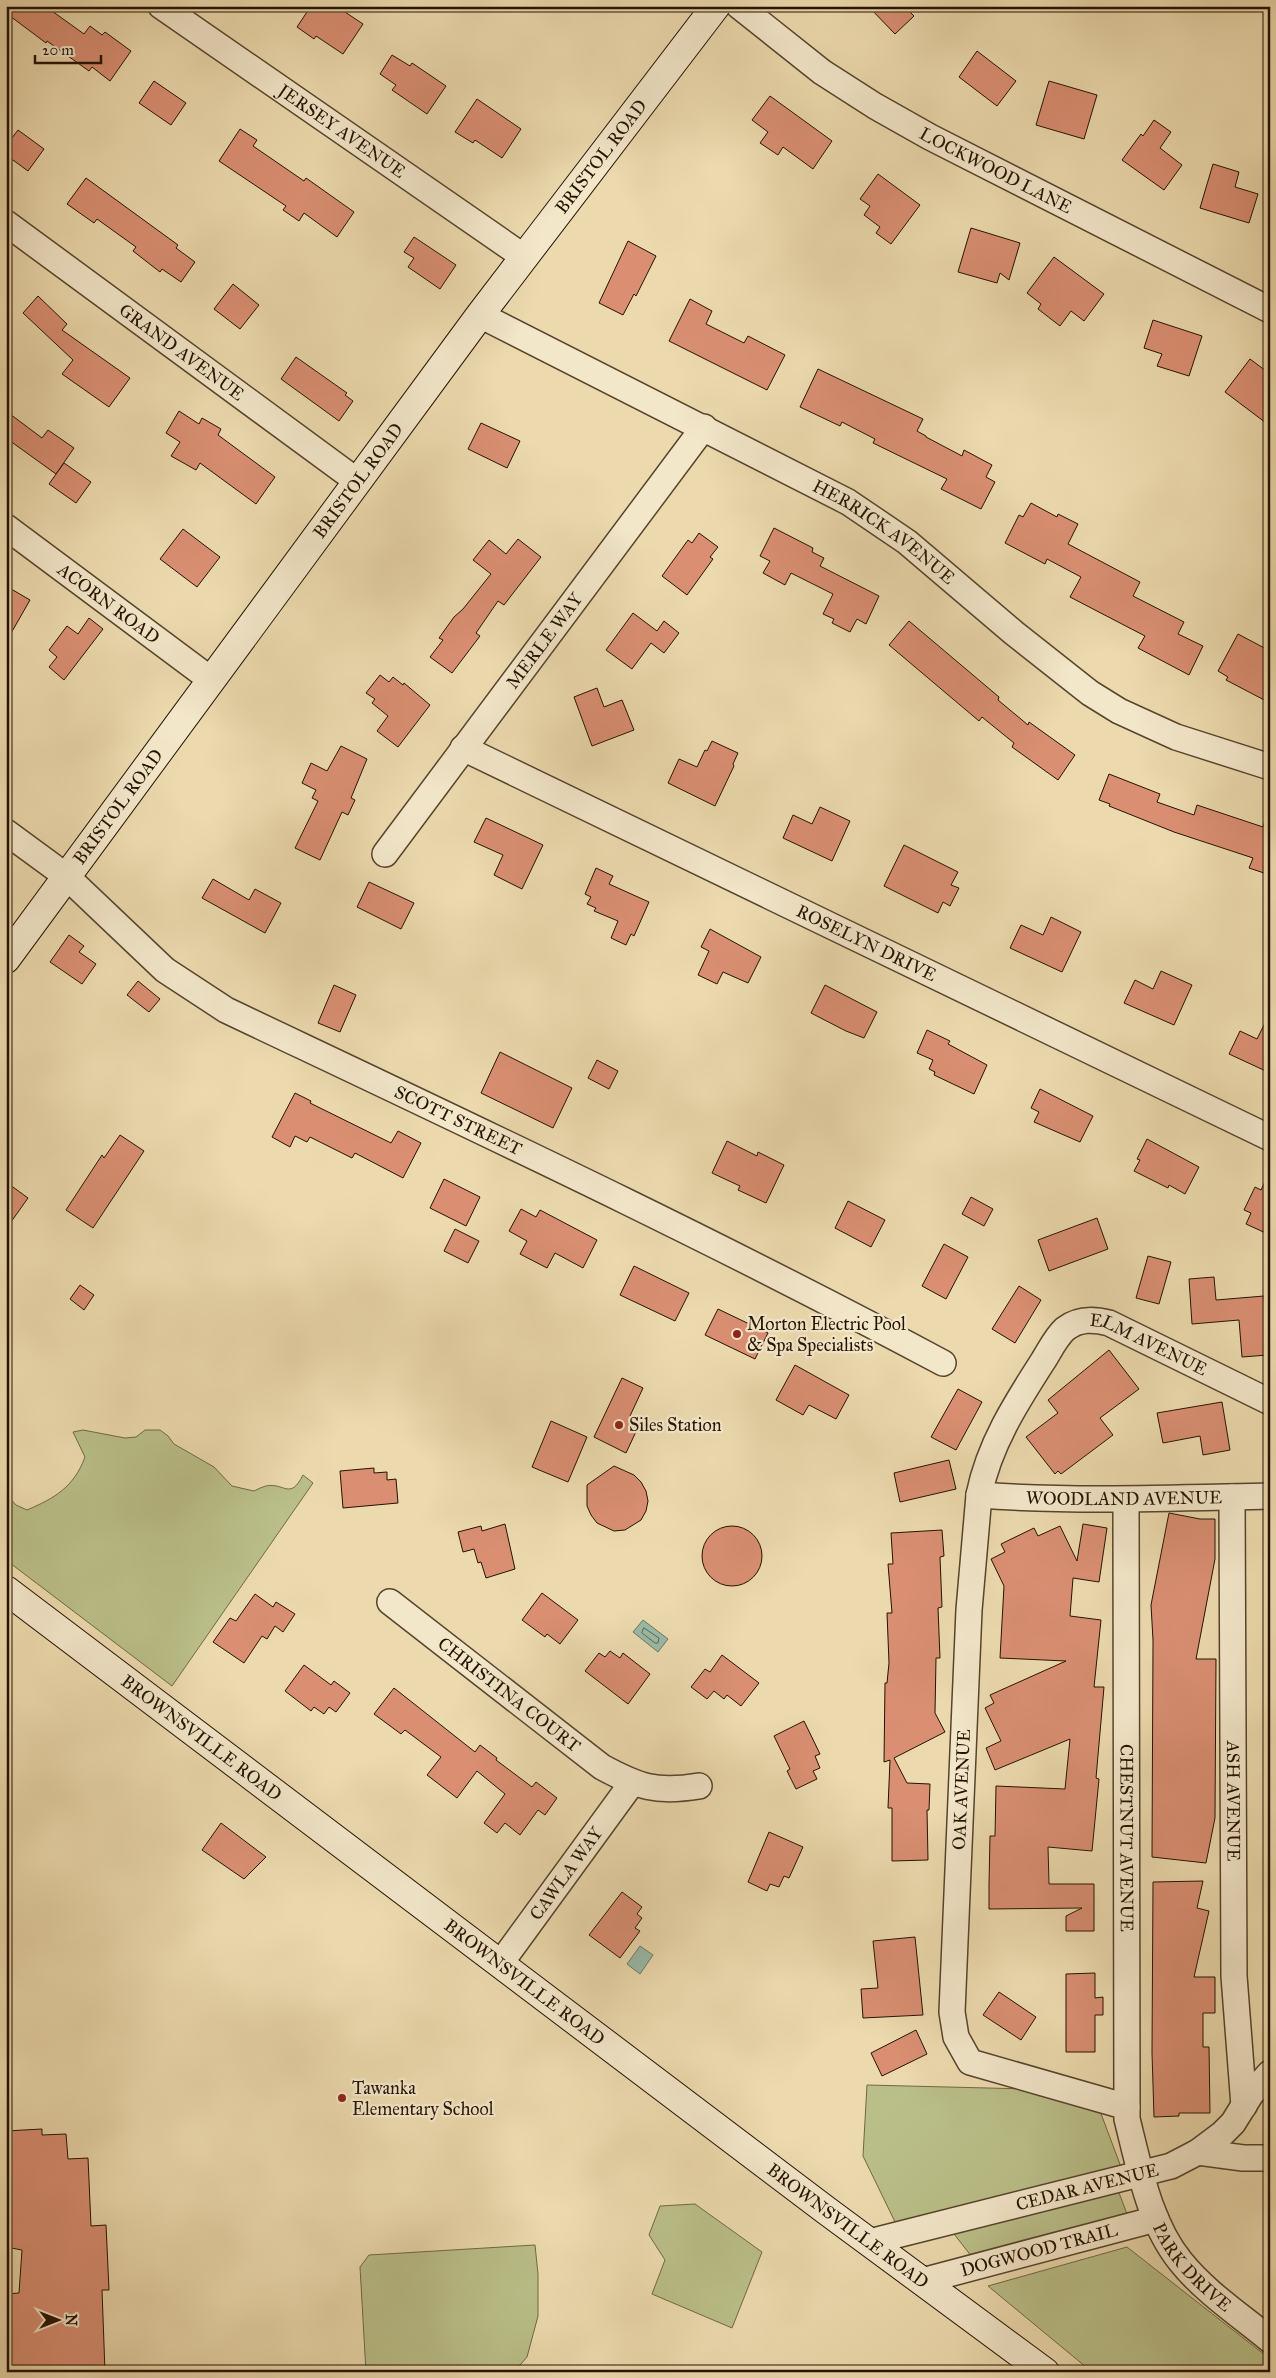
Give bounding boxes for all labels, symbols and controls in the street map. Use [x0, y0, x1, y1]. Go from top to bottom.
scale bar [35, 32, 101, 64]
text: 20 m [42, 41, 74, 59]
street label: JERSEY AVENUE [272, 78, 410, 183]
street label: BRISTOL ROAD [550, 95, 652, 218]
street label: LOCKWOOD LANE [916, 122, 1076, 218]
street label: GRAND AVENUE [115, 299, 249, 405]
street label: BRISTOL ROAD [308, 419, 408, 543]
street label: HERRICK AVENUE [809, 475, 959, 589]
street label: ACORN ROAD [53, 558, 164, 649]
street label: MERLE WAY [501, 588, 587, 693]
street label: BRISTOL ROAD [68, 745, 168, 869]
street label: ROSELYN DRIVE [793, 900, 940, 986]
street label: SCOTT STREET [391, 1081, 526, 1160]
street label: ELM AVENUE [1089, 1309, 1211, 1380]
place label: Morton Electric Pool & Spa Specialists [747, 1313, 906, 1356]
marker: Morton Electric Pool & Spa Specialists [731, 1328, 743, 1340]
place label: Siles Station [629, 1414, 722, 1436]
marker: Siles Station [613, 1419, 625, 1431]
street label: WOODLAND AVENUE [1025, 1486, 1222, 1510]
street label: CHRISTINA COURT [433, 1632, 585, 1757]
street label: BROWNSVILLE ROAD [117, 1670, 286, 1806]
street label: OAK AVENUE [948, 1729, 975, 1850]
street label: ASH AVENUE [1222, 1740, 1245, 1861]
street label: CHESTNUT AVENUE [1115, 1744, 1138, 1932]
street label: CAWLA WAY [525, 1822, 608, 1924]
street label: BROWNSVILLE ROAD [440, 1914, 609, 2050]
place label: Tawanka Elementary School [352, 2077, 494, 2120]
marker: Tawanka Elementary School [336, 2092, 348, 2104]
street label: BROWNSVILLE ROAD [763, 2159, 933, 2293]
street label: CEDAR AVENUE [1014, 2159, 1161, 2216]
street label: DOGWOOD TRAIL [958, 2219, 1121, 2281]
street label: PARK DRIVE [1148, 2219, 1236, 2316]
north arrow [32, 2296, 82, 2346]
text: N [62, 2314, 79, 2326]

